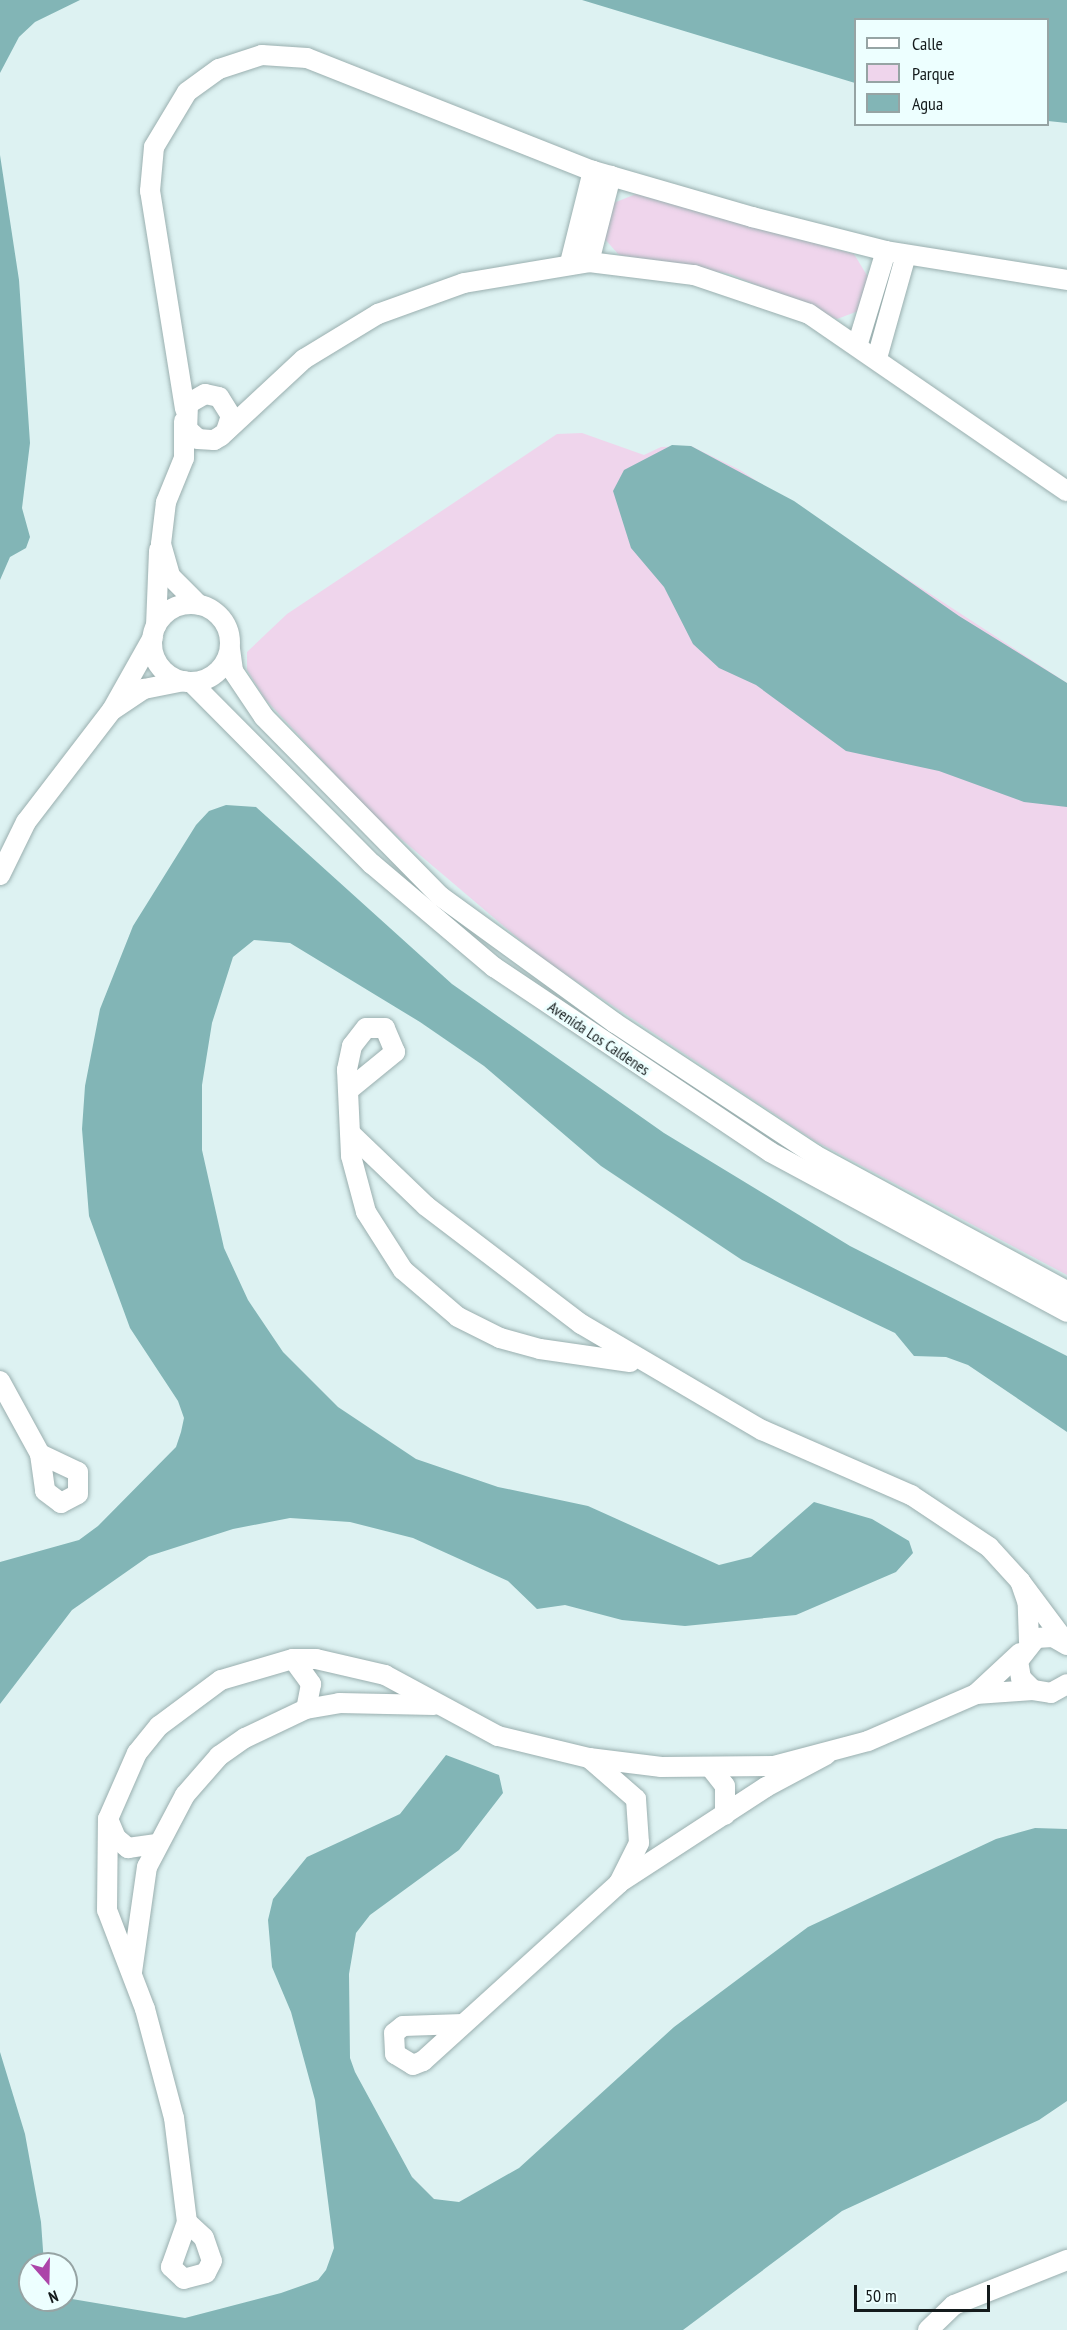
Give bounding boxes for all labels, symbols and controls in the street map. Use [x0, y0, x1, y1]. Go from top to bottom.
legend [854, 18, 1049, 126]
text: Calle [912, 32, 943, 55]
text: Parque [912, 62, 955, 85]
text: Agua [912, 92, 943, 115]
street label: Avenida Los Caldenes [544, 997, 654, 1079]
north arrow [18, 2252, 78, 2312]
scale bar [857, 2273, 994, 2311]
text: 50 m [865, 2284, 897, 2307]
text: N [46, 2286, 61, 2308]

